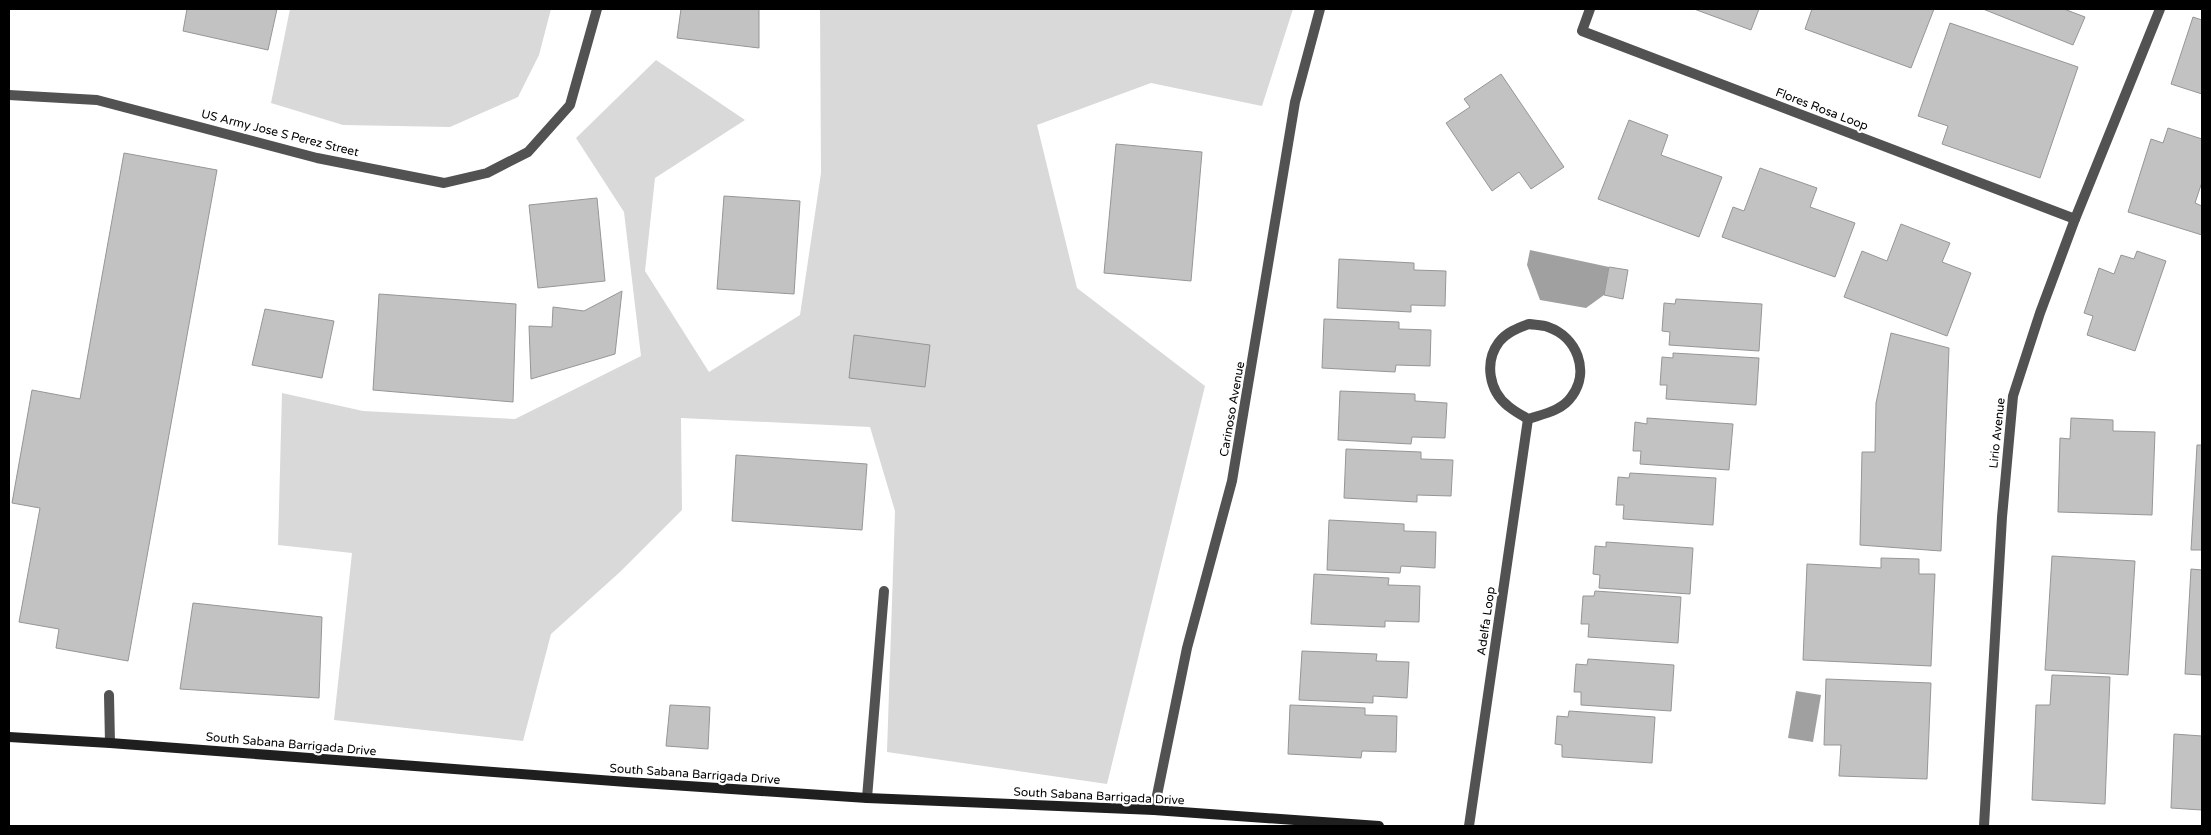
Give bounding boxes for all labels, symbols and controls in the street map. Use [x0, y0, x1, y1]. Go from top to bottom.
street label: Flores Rosa Loop [1774, 85, 1870, 133]
street label: US Army Jose S Perez Street [200, 107, 361, 159]
street label: Carinoso Avenue [1217, 360, 1247, 458]
street label: Lirio Avenue [1986, 397, 2008, 469]
street label: Adelfa Loop [1474, 586, 1498, 656]
street label: South Sabana Barrigada Drive [205, 730, 377, 758]
street label: South Sabana Barrigada Drive [609, 761, 781, 787]
street label: South Sabana Barrigada Drive [1013, 785, 1185, 807]

